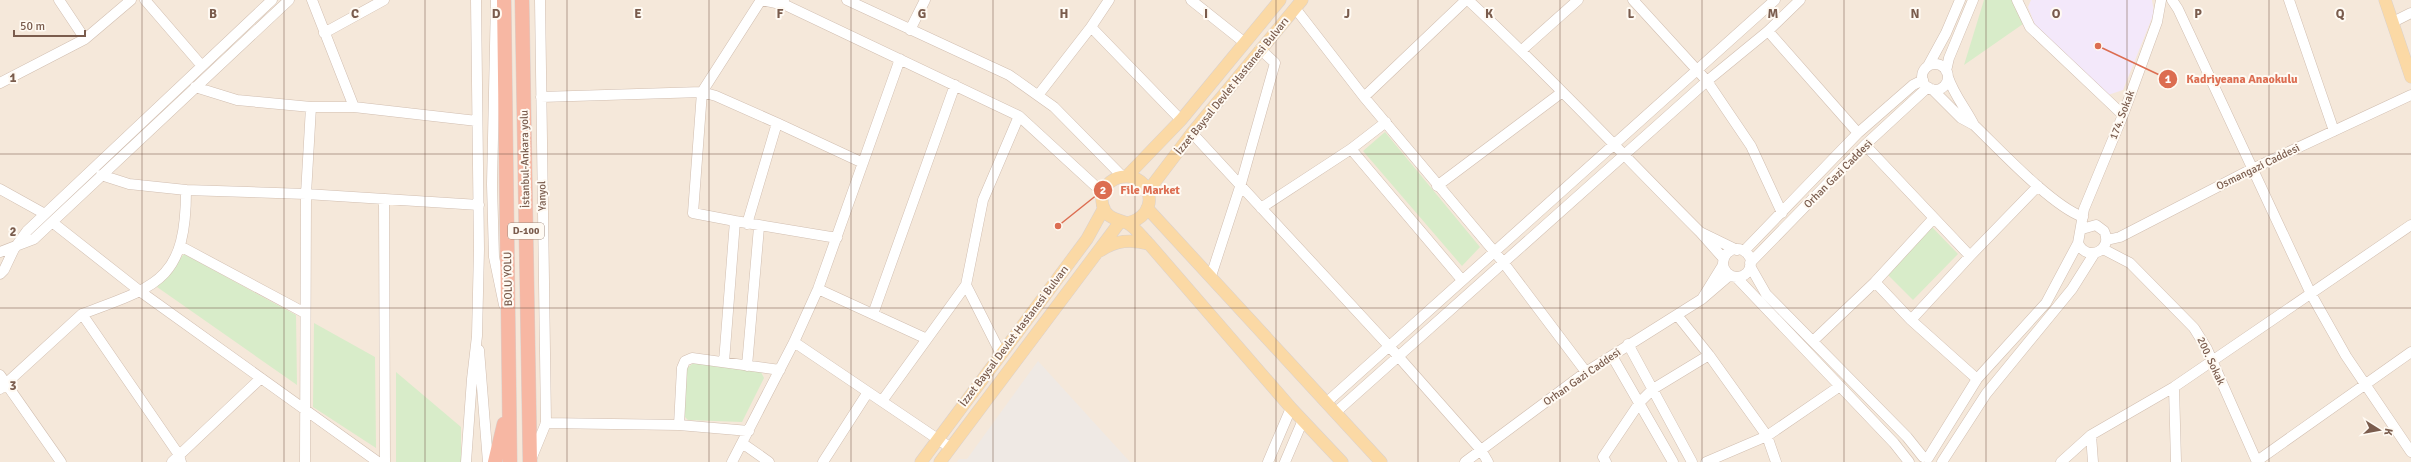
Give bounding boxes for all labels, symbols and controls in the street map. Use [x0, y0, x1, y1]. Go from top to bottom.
text: B [209, 6, 217, 22]
text: C [351, 6, 359, 22]
text: D [492, 6, 501, 22]
text: E [634, 6, 642, 22]
text: F [777, 6, 784, 22]
text: G [918, 6, 926, 22]
text: H [1060, 6, 1068, 22]
text: I [1204, 6, 1208, 22]
text: J [1344, 6, 1350, 22]
text: K [1485, 6, 1493, 22]
text: L [1628, 6, 1635, 22]
text: M [1768, 6, 1779, 22]
text: N [1910, 6, 1920, 22]
text: O [2052, 6, 2061, 22]
text: P [2194, 6, 2202, 22]
text: Q [2336, 6, 2345, 22]
scale bar [14, 12, 85, 38]
street label: İzzet Baysal Devlet Hastanesi Bulvarı [1172, 14, 1291, 157]
text: 50 m [20, 19, 45, 34]
callout: Kadriyeana Anaokulu [2158, 67, 2305, 91]
text: 1 [9, 70, 17, 86]
text: 1 [2165, 72, 2172, 87]
text: Kadriyeana Anaokulu [2186, 72, 2298, 87]
street label: 174. Sokak [2107, 88, 2137, 141]
street label: İstanbul-Ankara yolu [517, 110, 532, 208]
street label: Orhan Gazi Caddesi [1801, 137, 1875, 211]
street label: Osmangazi Caddesi [2214, 141, 2302, 193]
callout: File Market [1093, 178, 1188, 202]
street label: Yanyol [535, 181, 549, 211]
text: 2 [1100, 183, 1106, 198]
text: File Market [1120, 183, 1180, 198]
road number: D-100 [508, 223, 544, 239]
text: 2 [9, 224, 17, 240]
street label: BOLU YOLU [501, 252, 515, 306]
street label: İzzet Baysal Devlet Hastanesi Bulvarı [956, 262, 1071, 409]
street label: 200. Sokak [2194, 335, 2228, 388]
street label: Orhan Gazi Caddesi [1541, 345, 1623, 409]
text: 3 [9, 378, 17, 394]
north arrow [2359, 410, 2399, 450]
text: K [2381, 427, 2395, 437]

